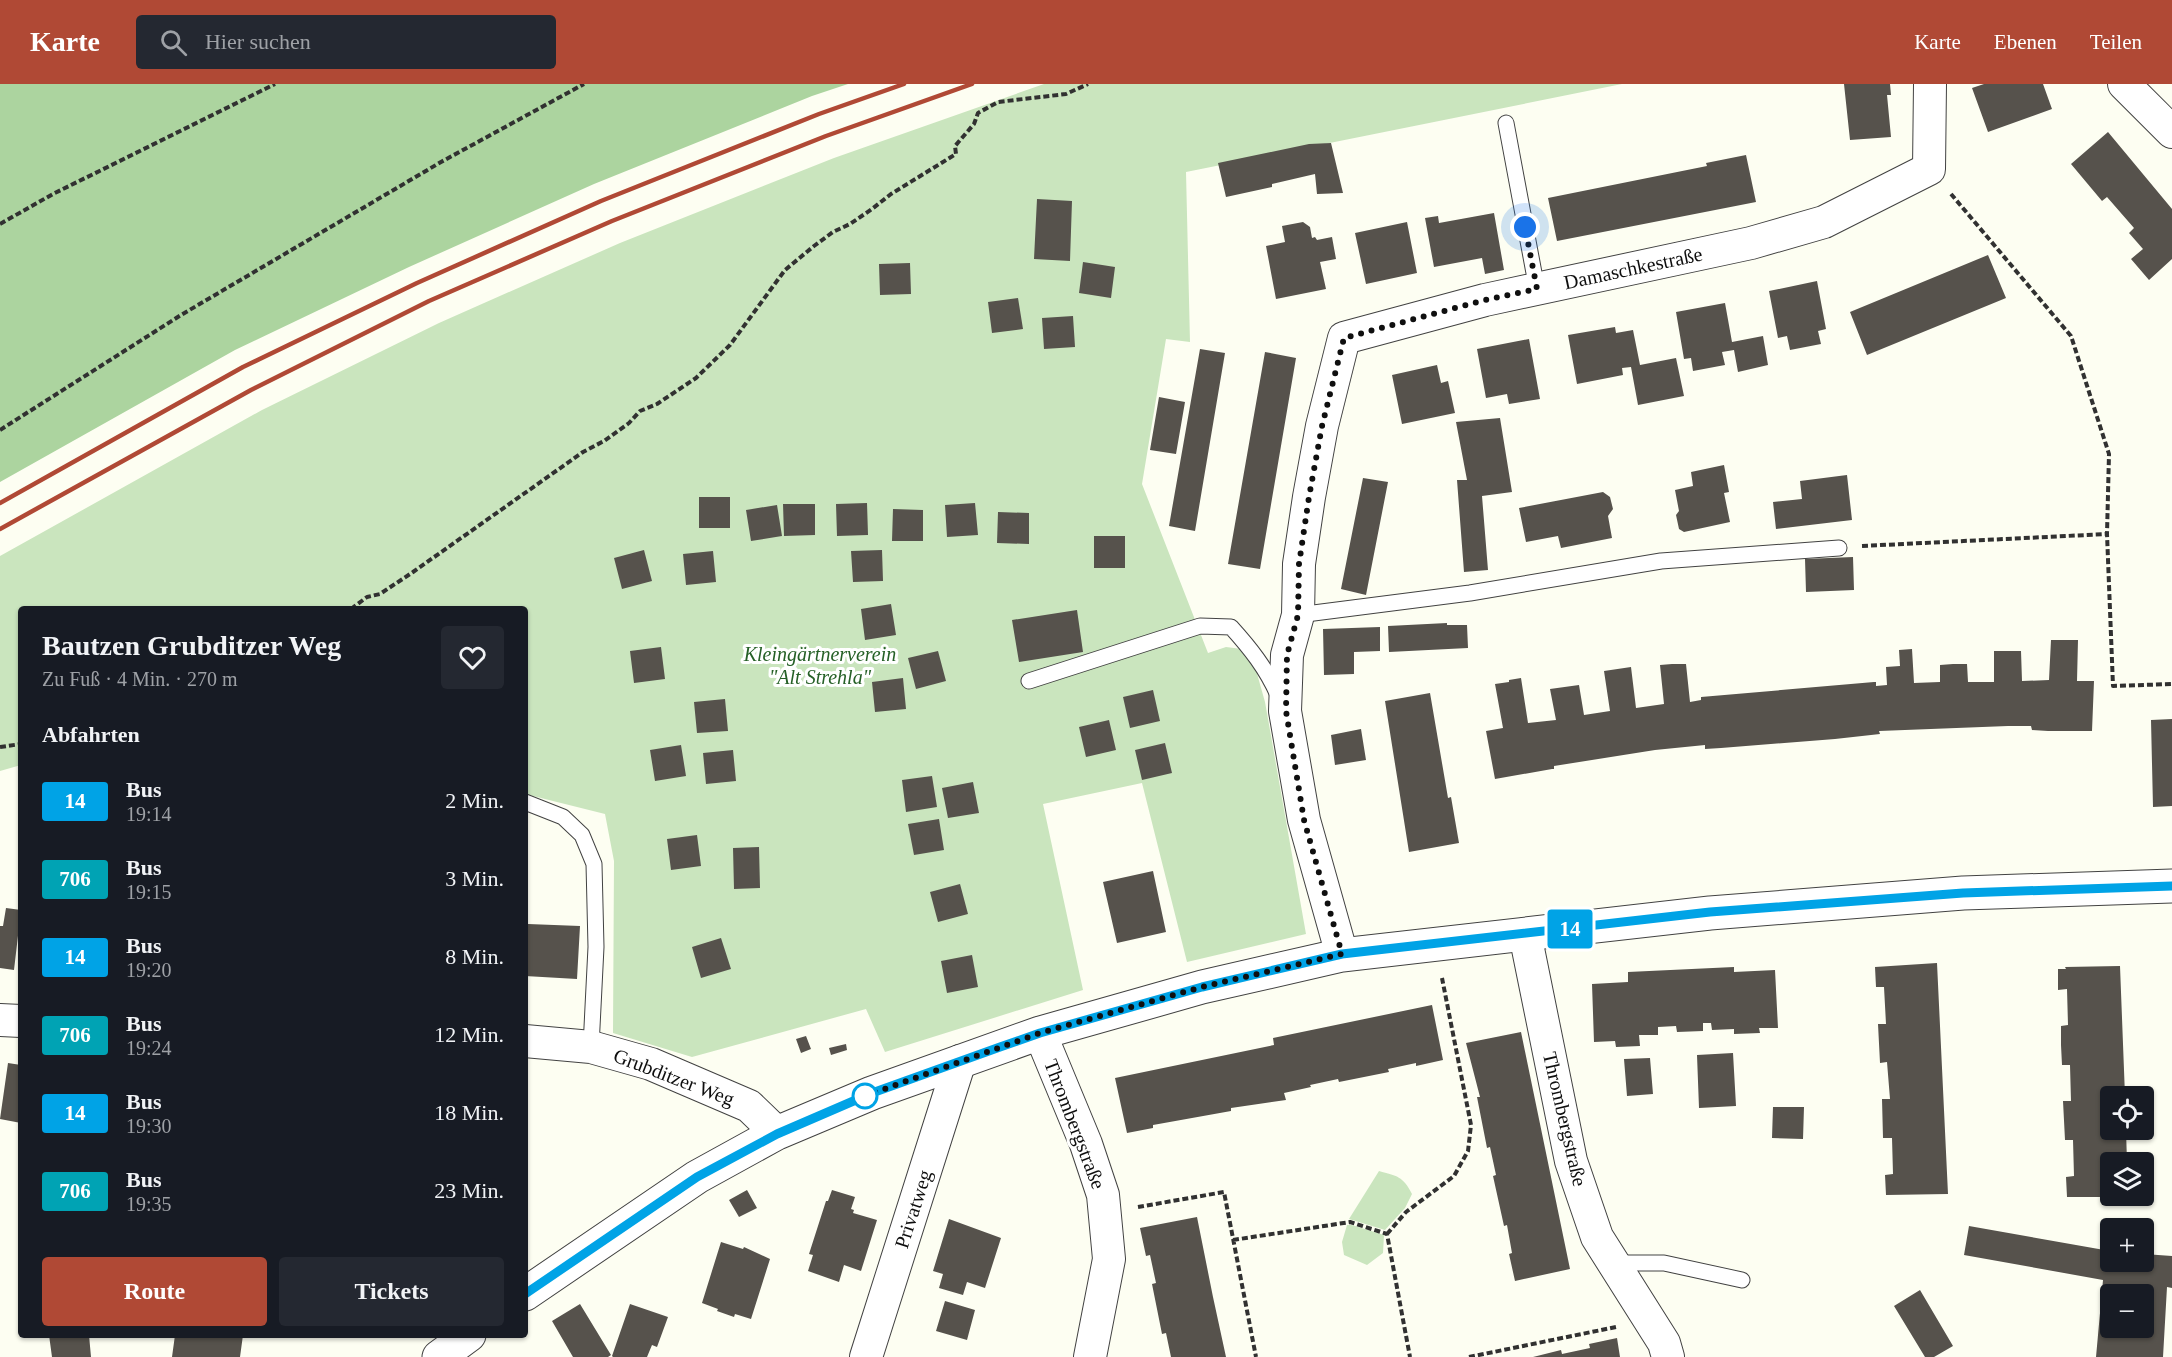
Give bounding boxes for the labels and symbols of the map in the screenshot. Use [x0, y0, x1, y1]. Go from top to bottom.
your location [1510, 212, 1540, 242]
street label: Damaschkestraße [1562, 243, 1704, 293]
park label: Kleingärtnerverein "Alt Strehla" [743, 643, 896, 688]
line badge: 14 [1543, 910, 1597, 948]
street label: Grubditzer Weg [610, 1044, 737, 1111]
street label: Thrombergstraße [1538, 1050, 1591, 1189]
street label: Thrombergstraße [1039, 1056, 1110, 1193]
unlabelled marker [852, 1083, 878, 1109]
street label: Privatweg [890, 1167, 937, 1251]

